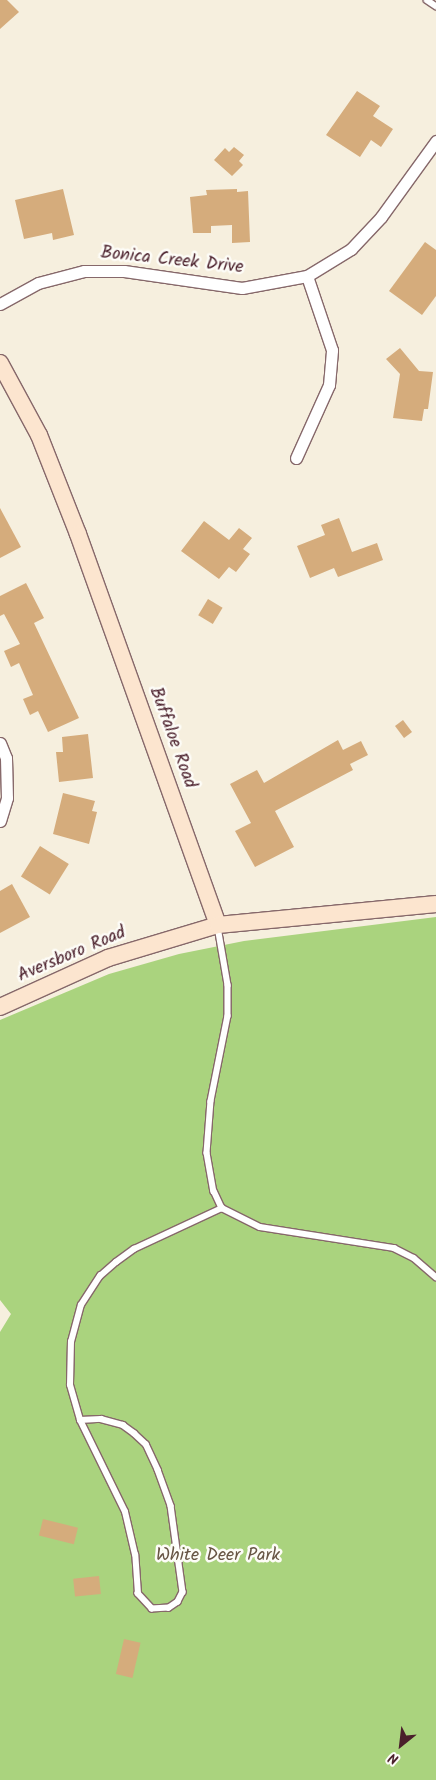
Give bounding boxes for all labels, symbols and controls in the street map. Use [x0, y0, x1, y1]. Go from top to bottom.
street label: Bonica Creek Drive [100, 243, 244, 279]
street label: Buffaloe Road [144, 684, 200, 792]
street label: Aversboro Road [15, 923, 129, 987]
park label: White Deer Park [156, 1545, 280, 1567]
north arrow [376, 1720, 426, 1770]
text: N [385, 1746, 403, 1770]

